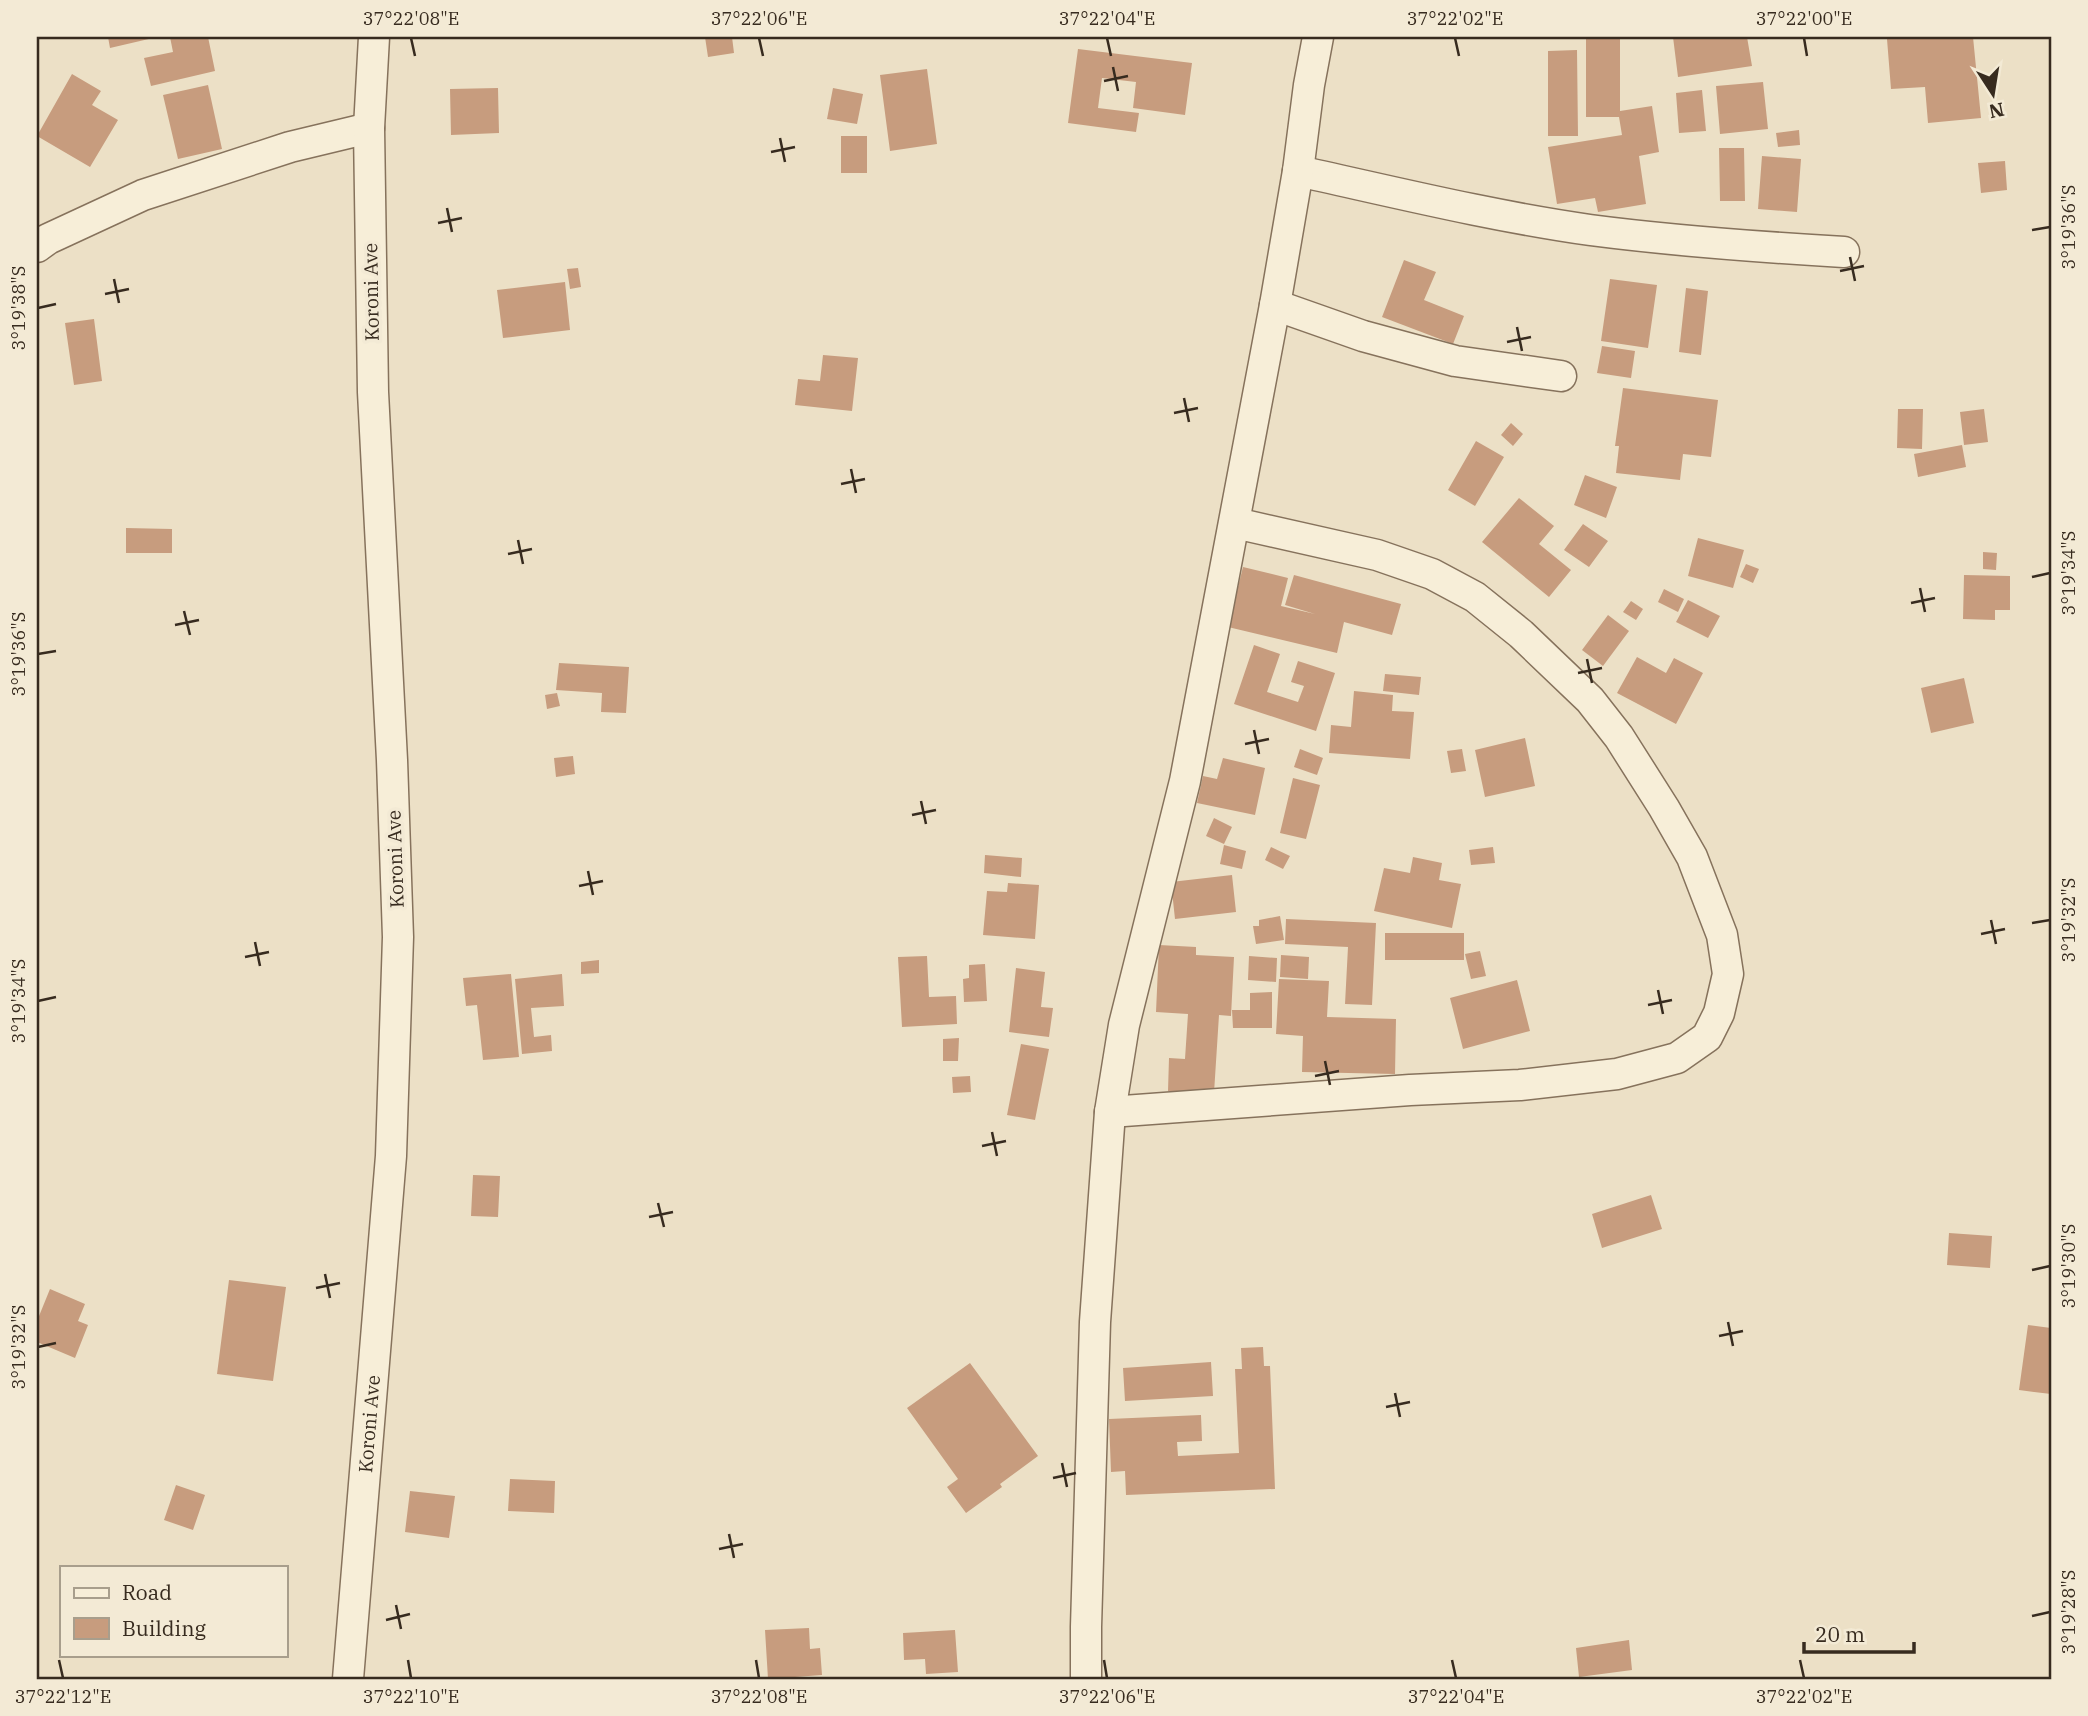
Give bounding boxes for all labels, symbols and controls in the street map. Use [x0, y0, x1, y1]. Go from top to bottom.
text: 37°22'08"E [363, 7, 459, 30]
text: 37°22'06"E [711, 7, 807, 30]
text: 37°22'04"E [1059, 7, 1155, 30]
text: 37°22'02"E [1407, 7, 1503, 30]
text: 37°22'00"E [1756, 7, 1852, 30]
north arrow [1958, 60, 2028, 130]
text: N [1987, 97, 2006, 124]
text: 3°19'36"S [2057, 185, 2080, 269]
street label: Koroni Ave [358, 243, 384, 341]
text: 3°19'38"S [7, 266, 30, 350]
text: 3°19'34"S [2057, 531, 2080, 615]
text: 3°19'36"S [7, 612, 30, 696]
street label: Koroni Ave [381, 810, 409, 908]
text: 3°19'32"S [2057, 878, 2080, 962]
text: 3°19'34"S [7, 959, 30, 1043]
text: 3°19'30"S [2057, 1224, 2080, 1308]
text: 3°19'32"S [7, 1305, 30, 1389]
street label: Koroni Ave [353, 1374, 385, 1474]
legend [60, 1566, 287, 1656]
text: 3°19'28"S [2057, 1570, 2080, 1654]
text: Road [122, 1578, 172, 1606]
scale bar [1804, 1611, 1915, 1655]
text: Building [122, 1614, 207, 1642]
text: 20 m [1815, 1620, 1865, 1648]
text: 37°22'12"E [15, 1685, 111, 1708]
text: 37°22'10"E [363, 1685, 459, 1708]
text: 37°22'08"E [711, 1685, 807, 1708]
text: 37°22'06"E [1059, 1685, 1155, 1708]
text: 37°22'04"E [1408, 1685, 1504, 1708]
text: 37°22'02"E [1756, 1685, 1852, 1708]

